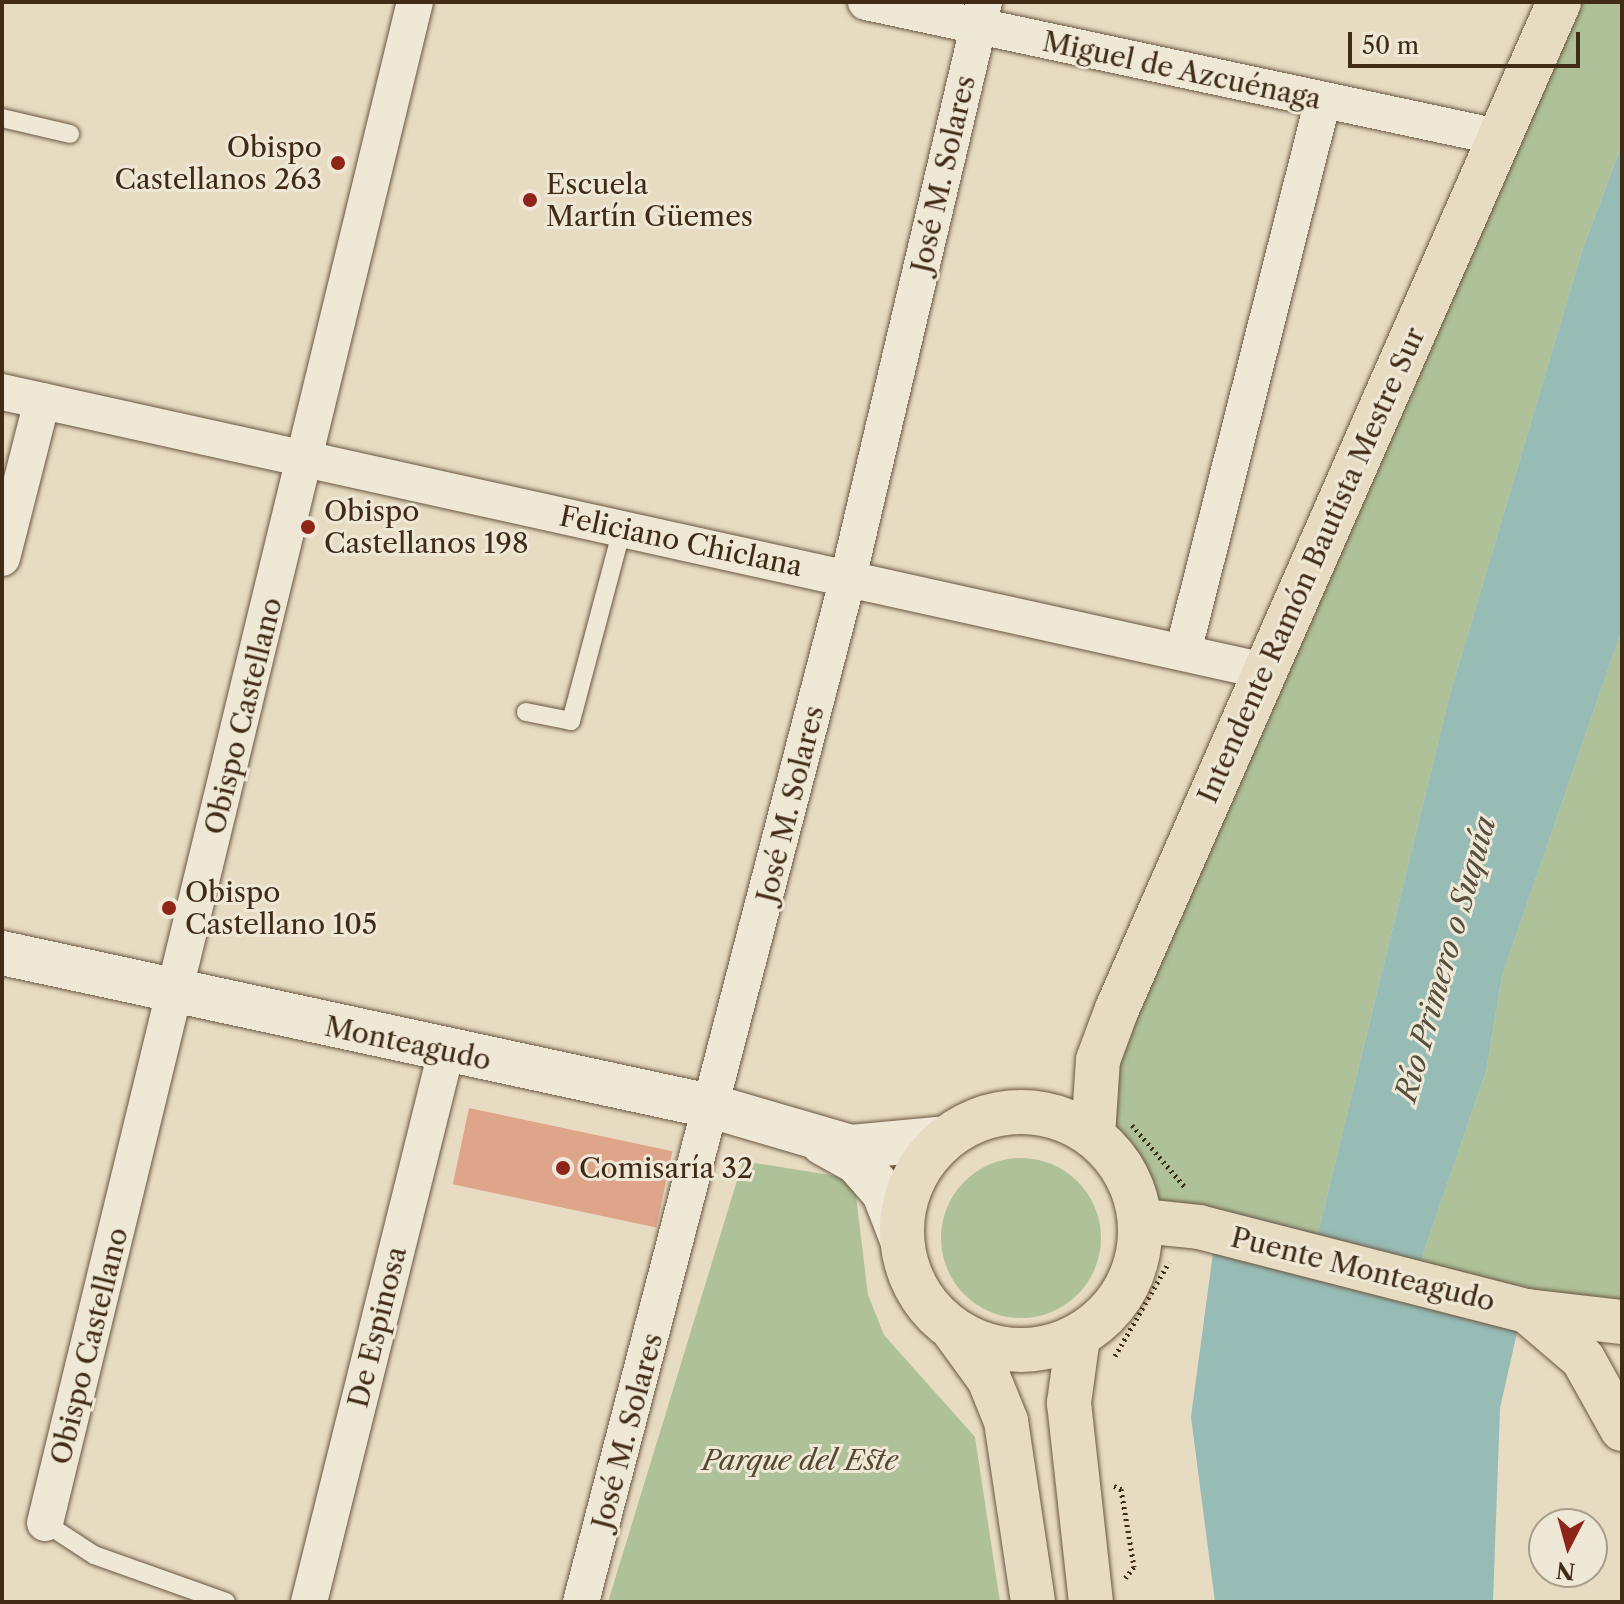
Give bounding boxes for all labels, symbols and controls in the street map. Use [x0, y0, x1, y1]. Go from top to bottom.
scale bar [1352, 16, 1584, 66]
street label: Miguel de Azcuénaga [1039, 24, 1325, 116]
text: 50 m [1362, 31, 1419, 60]
street label: José M. Solares [904, 72, 982, 276]
place label: Obispo Castellanos 263 [114, 130, 322, 196]
marker: Obispo Castellanos 263 [329, 154, 347, 172]
place label: Escuela Martín Güemes [546, 167, 753, 233]
marker: Escuela Martín Güemes [521, 191, 539, 209]
street label: Intendente Ramón Bautista Mestre Sur [1190, 322, 1432, 808]
place label: Obispo Castellanos 198 [324, 494, 528, 560]
street label: Feliciano Chiclana [556, 499, 806, 583]
marker: Obispo Castellanos 198 [299, 518, 317, 536]
street label: Obispo Castellano [197, 594, 289, 838]
street label: José M. Solares [749, 702, 831, 906]
water label: Río Primero o Suquía [1388, 812, 1504, 1106]
place label: Obispo Castellano 105 [185, 875, 377, 941]
marker: Obispo Castellano 105 [160, 899, 178, 917]
street label: Monteagudo [322, 1009, 494, 1077]
place label: Comisaría 32 [579, 1151, 753, 1185]
marker: Comisaría 32 [554, 1159, 572, 1177]
street label: Puente Monteagudo [1228, 1220, 1498, 1318]
street label: Obispo Castellano [43, 1224, 135, 1468]
street label: De Espinosa [341, 1243, 413, 1411]
street label: José M. Solares [585, 1329, 669, 1533]
park label: Parque del Este [702, 1443, 898, 1477]
north arrow [1528, 1508, 1608, 1588]
text: N [1555, 1556, 1577, 1585]

